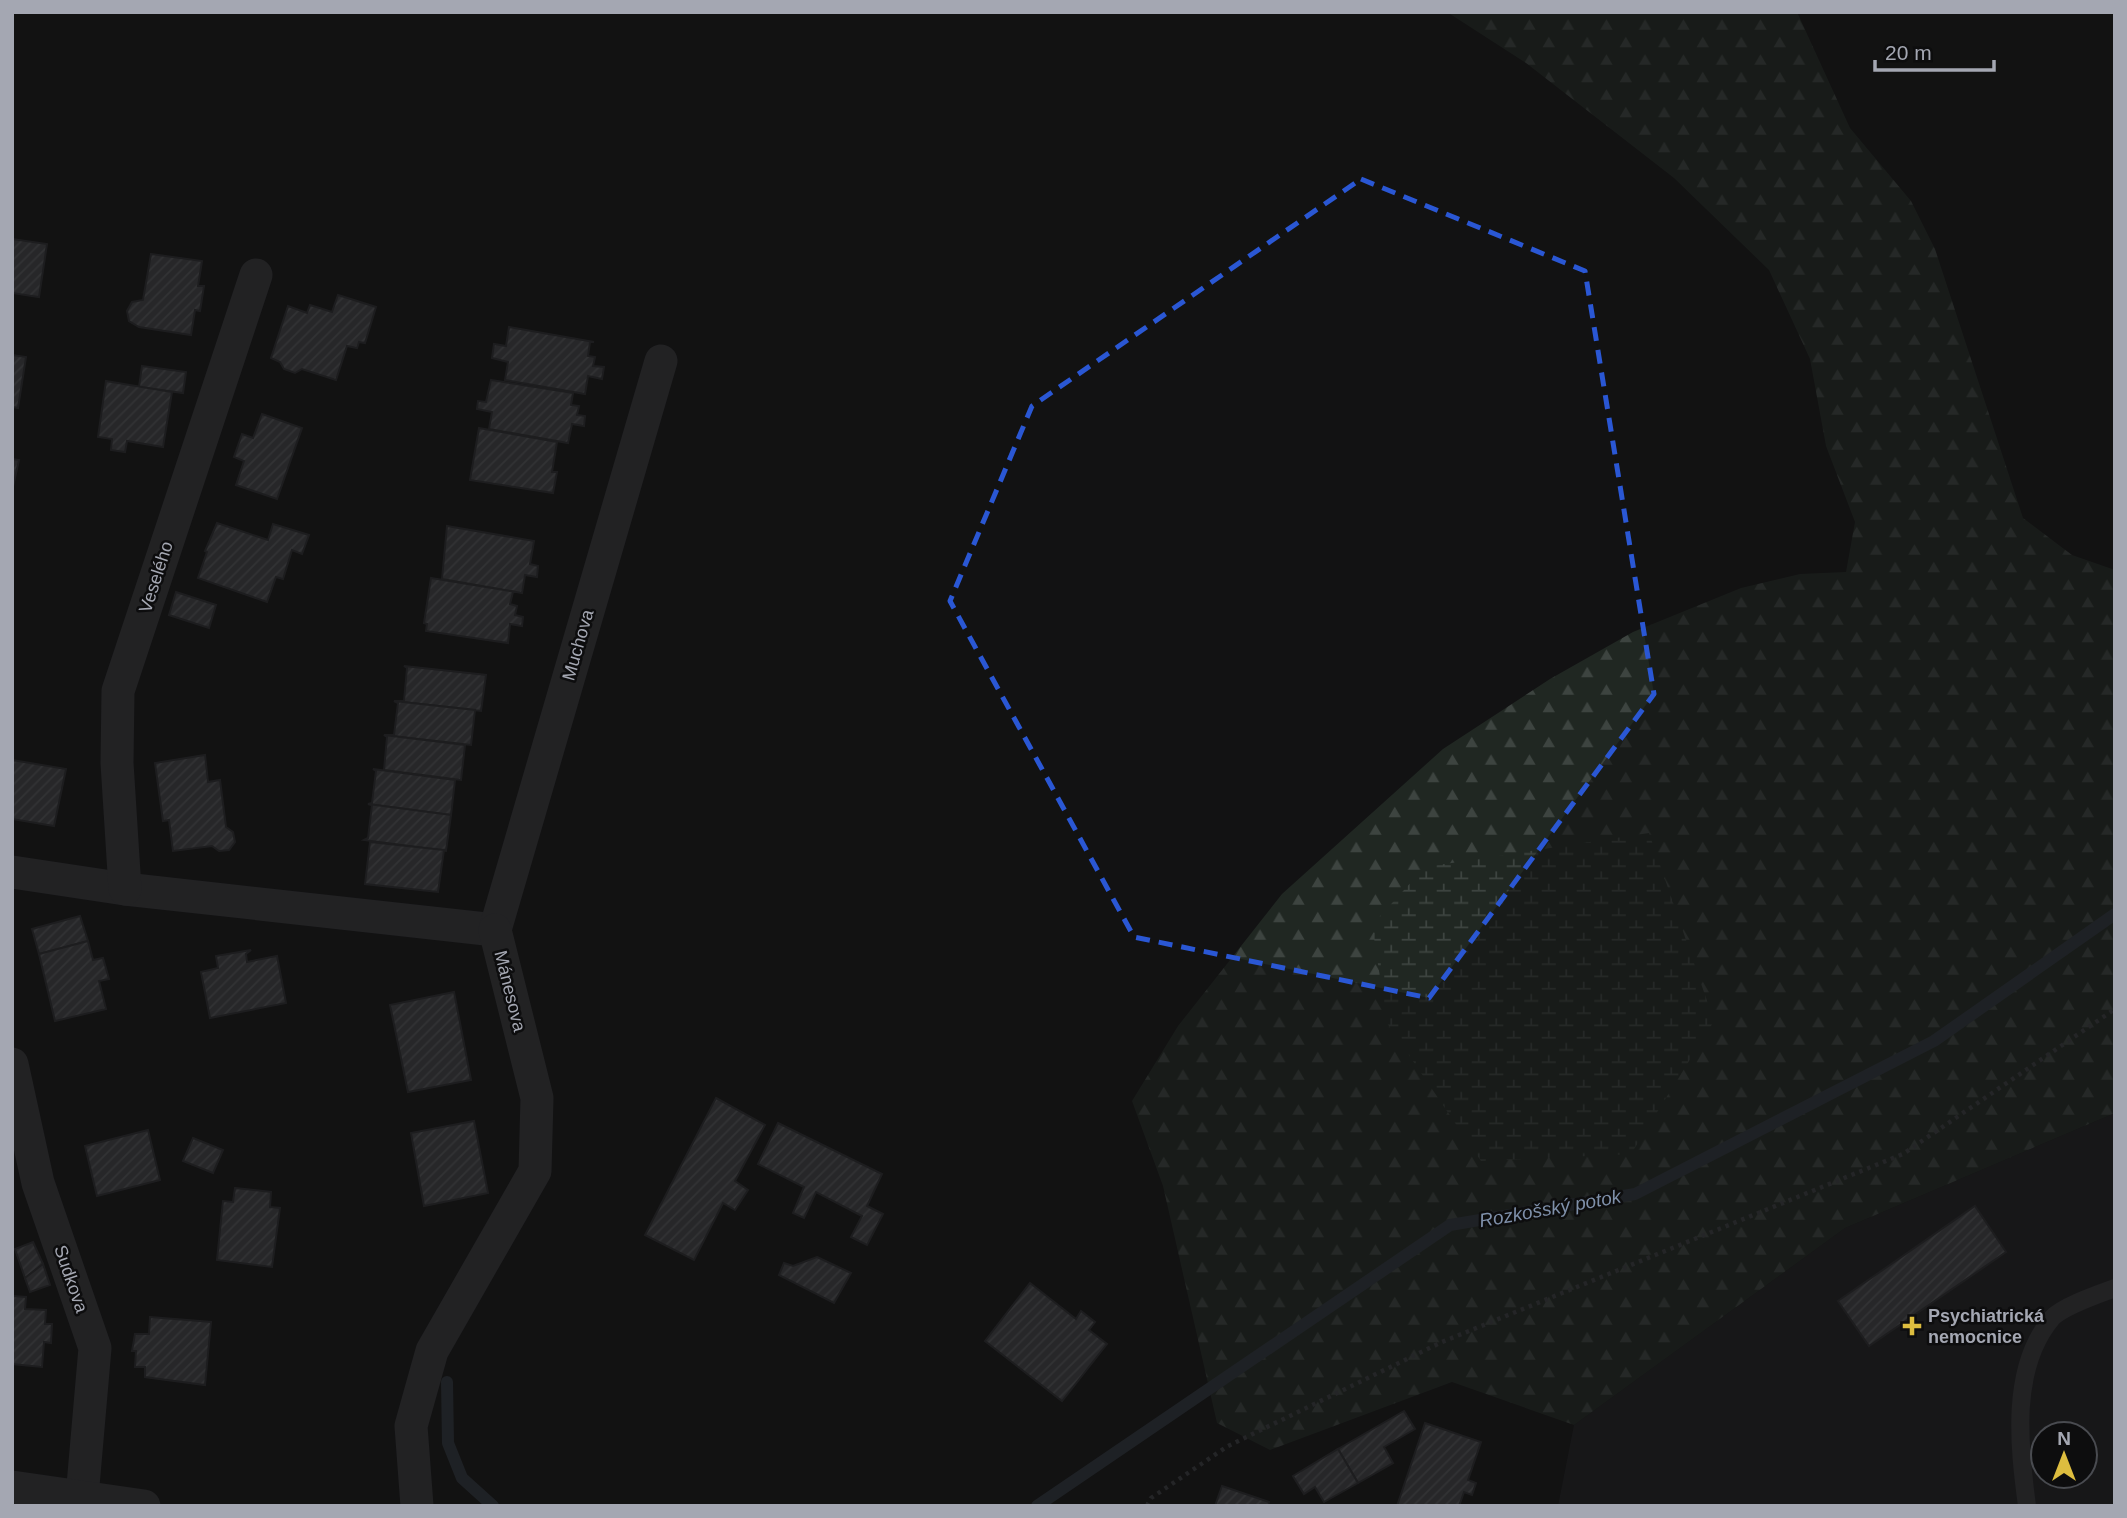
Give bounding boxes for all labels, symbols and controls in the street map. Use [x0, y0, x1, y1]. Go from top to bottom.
scale bar [1875, 28, 1994, 72]
text: 20 m [1885, 41, 1932, 64]
street label: Veselého [135, 539, 177, 615]
street label: Muchova [558, 606, 598, 683]
street label: Mánesova [490, 948, 530, 1035]
water label: Rozkošský potok [1478, 1185, 1624, 1231]
street label: Sudkova [50, 1243, 92, 1316]
place label: Psychiatrická nemocnice [1928, 1306, 2045, 1347]
marker: Psychiatrická nemocnice [1902, 1316, 1922, 1336]
north arrow [2029, 1420, 2099, 1490]
text: N [2057, 1428, 2071, 1449]

